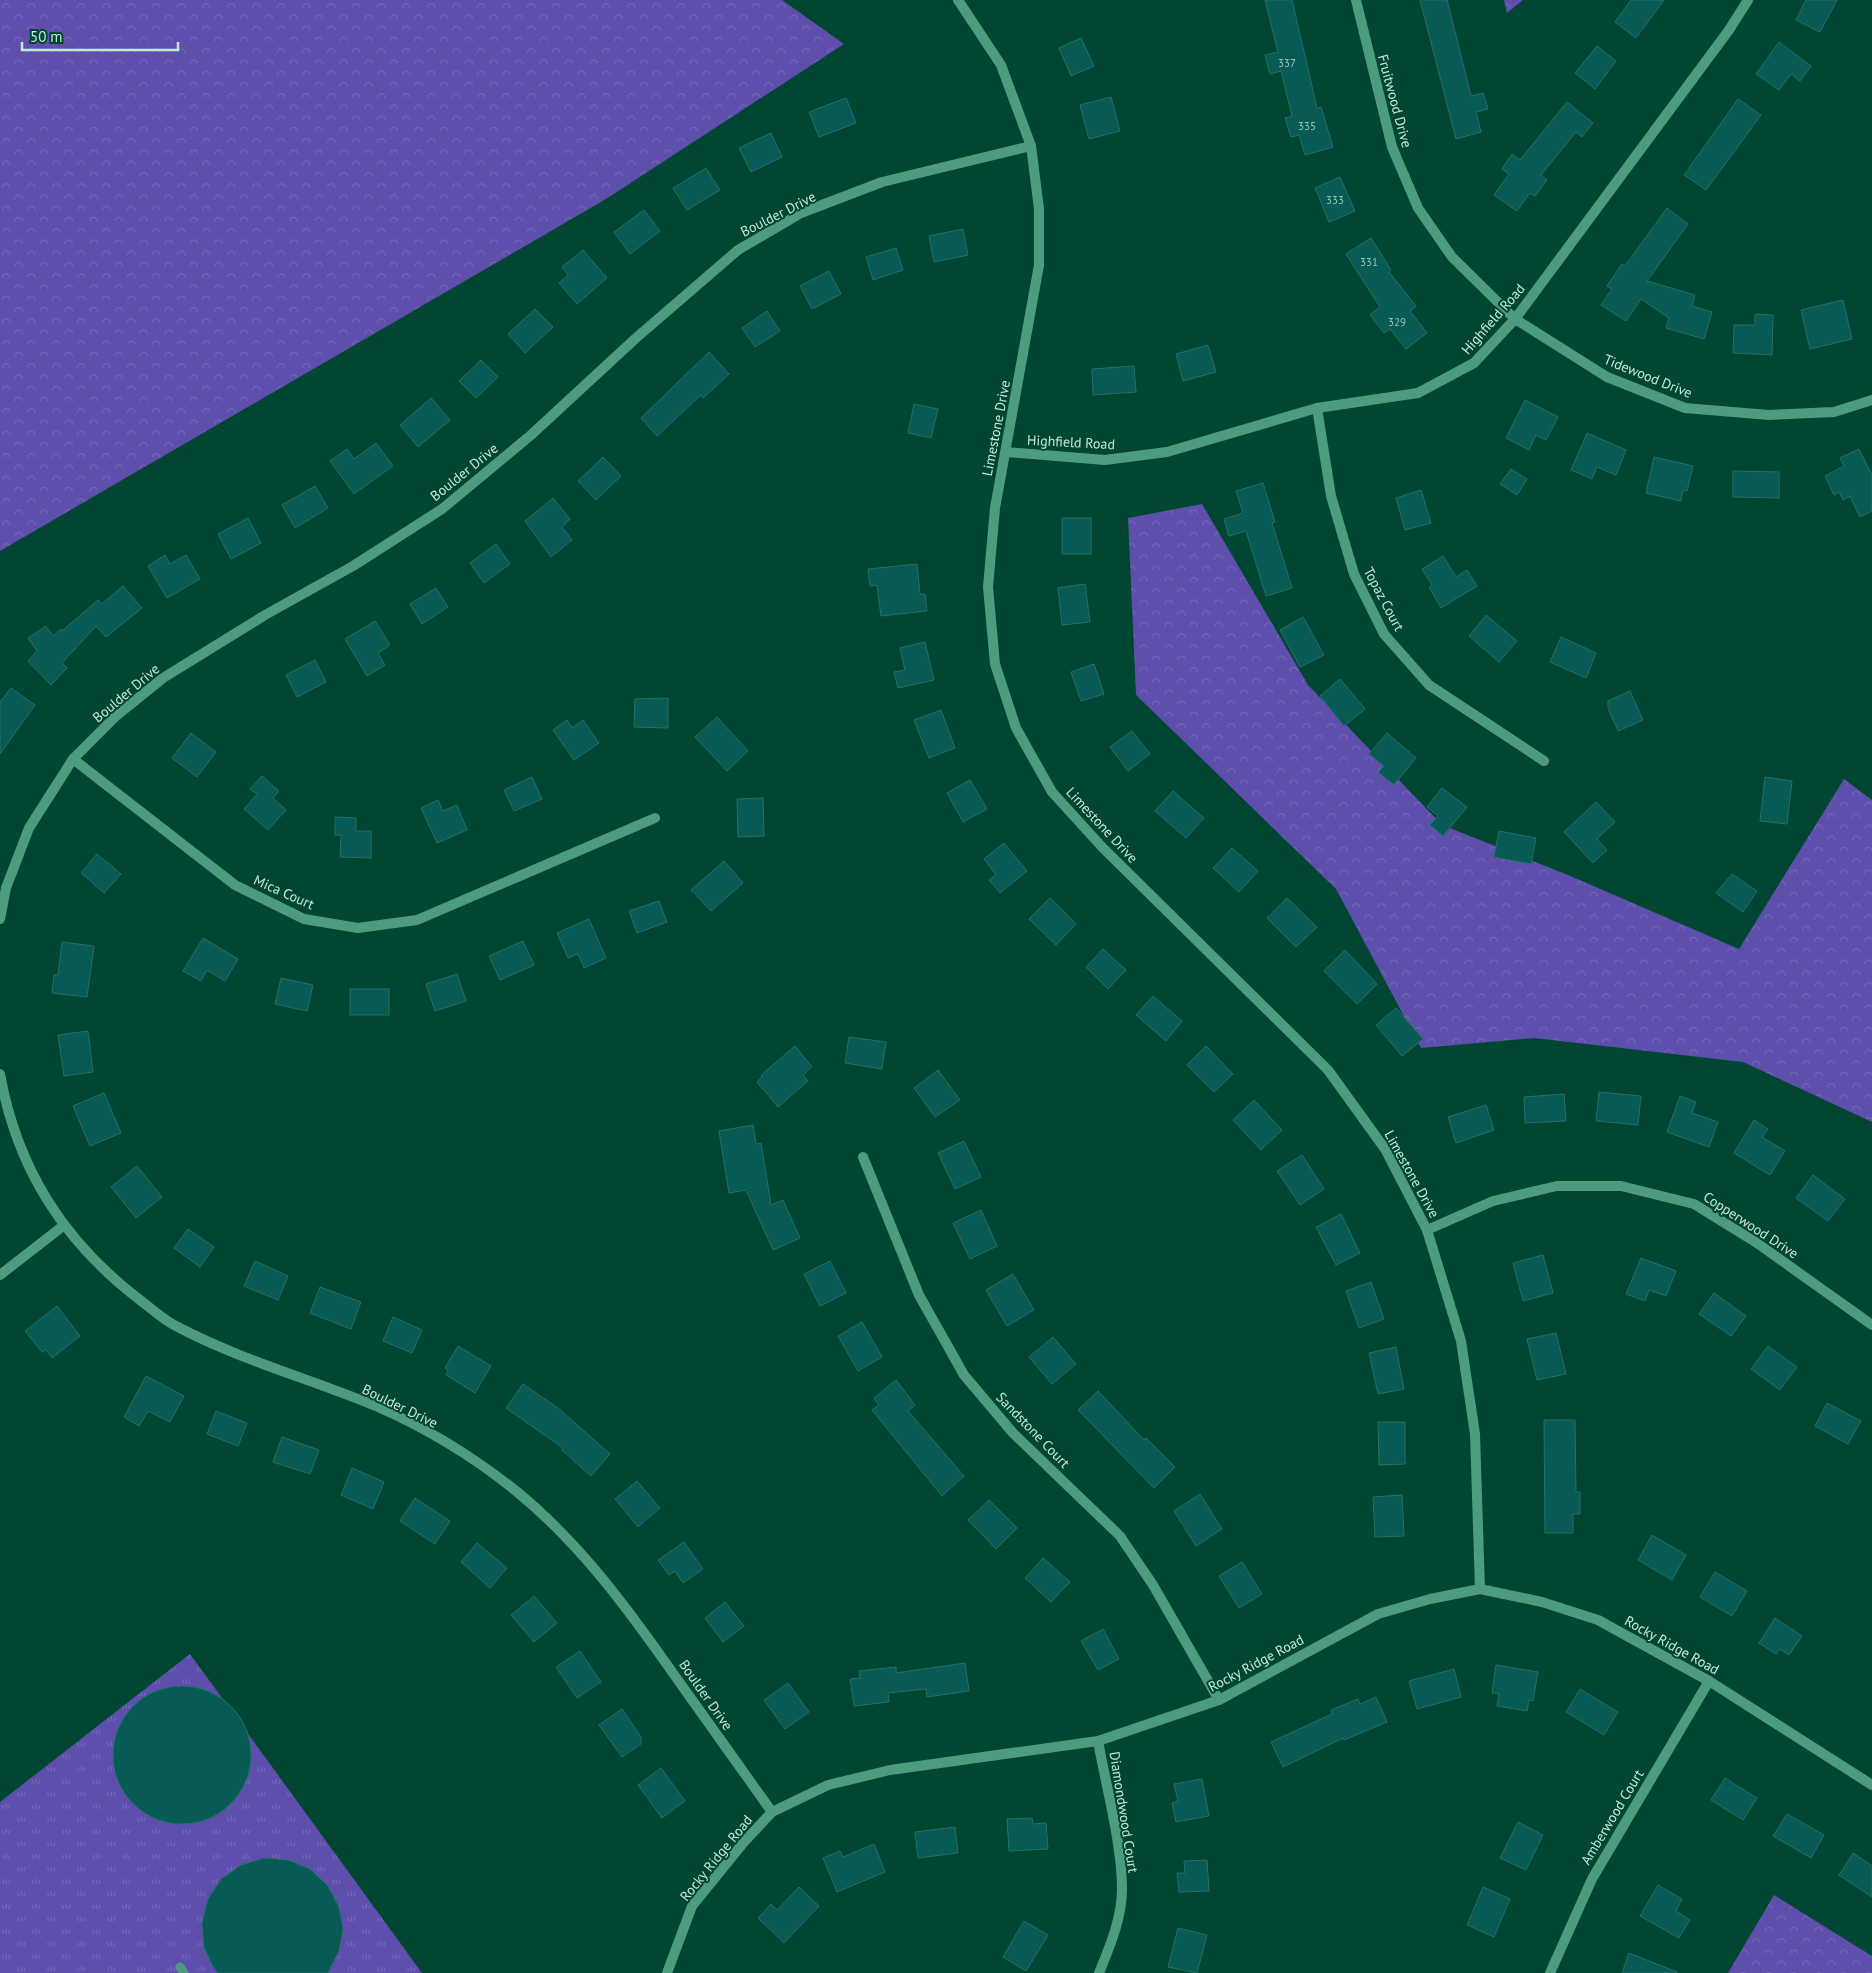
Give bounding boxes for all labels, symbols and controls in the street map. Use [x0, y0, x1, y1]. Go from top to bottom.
scale bar [22, 20, 179, 52]
text: 50 m [30, 27, 63, 46]
street label: Fruitwood Drive [1374, 52, 1416, 150]
house number: 337 [1278, 56, 1296, 70]
house number: 335 [1298, 119, 1316, 133]
street label: Boulder Drive [737, 187, 819, 241]
house number: 333 [1326, 193, 1344, 207]
house number: 331 [1360, 255, 1378, 269]
street label: Highfield Road [1457, 280, 1529, 358]
house number: 329 [1388, 315, 1406, 329]
street label: Tidewood Drive [1601, 350, 1695, 402]
street label: Limestone Drive [978, 379, 1014, 477]
street label: Highfield Road [1027, 431, 1115, 453]
street label: Boulder Drive [427, 439, 501, 505]
street label: Topaz Court [1360, 564, 1409, 634]
street label: Boulder Drive [89, 660, 163, 726]
street label: Limestone Drive [1062, 783, 1142, 867]
street label: Mica Court [251, 871, 317, 913]
street label: Limestone Drive [1381, 1127, 1443, 1221]
street label: Copperwood Drive [1700, 1188, 1802, 1262]
street label: Boulder Drive [359, 1380, 441, 1432]
street label: Sandstone Court [992, 1388, 1074, 1472]
street label: Rocky Ridge Road [1622, 1612, 1722, 1678]
street label: Rocky Ridge Road [1205, 1630, 1307, 1696]
street label: Boulder Drive [675, 1656, 737, 1734]
street label: Diamondwood Court [1106, 1750, 1143, 1874]
street label: Amberwood Court [1577, 1766, 1648, 1868]
street label: Rocky Ridge Road [676, 1811, 756, 1905]

